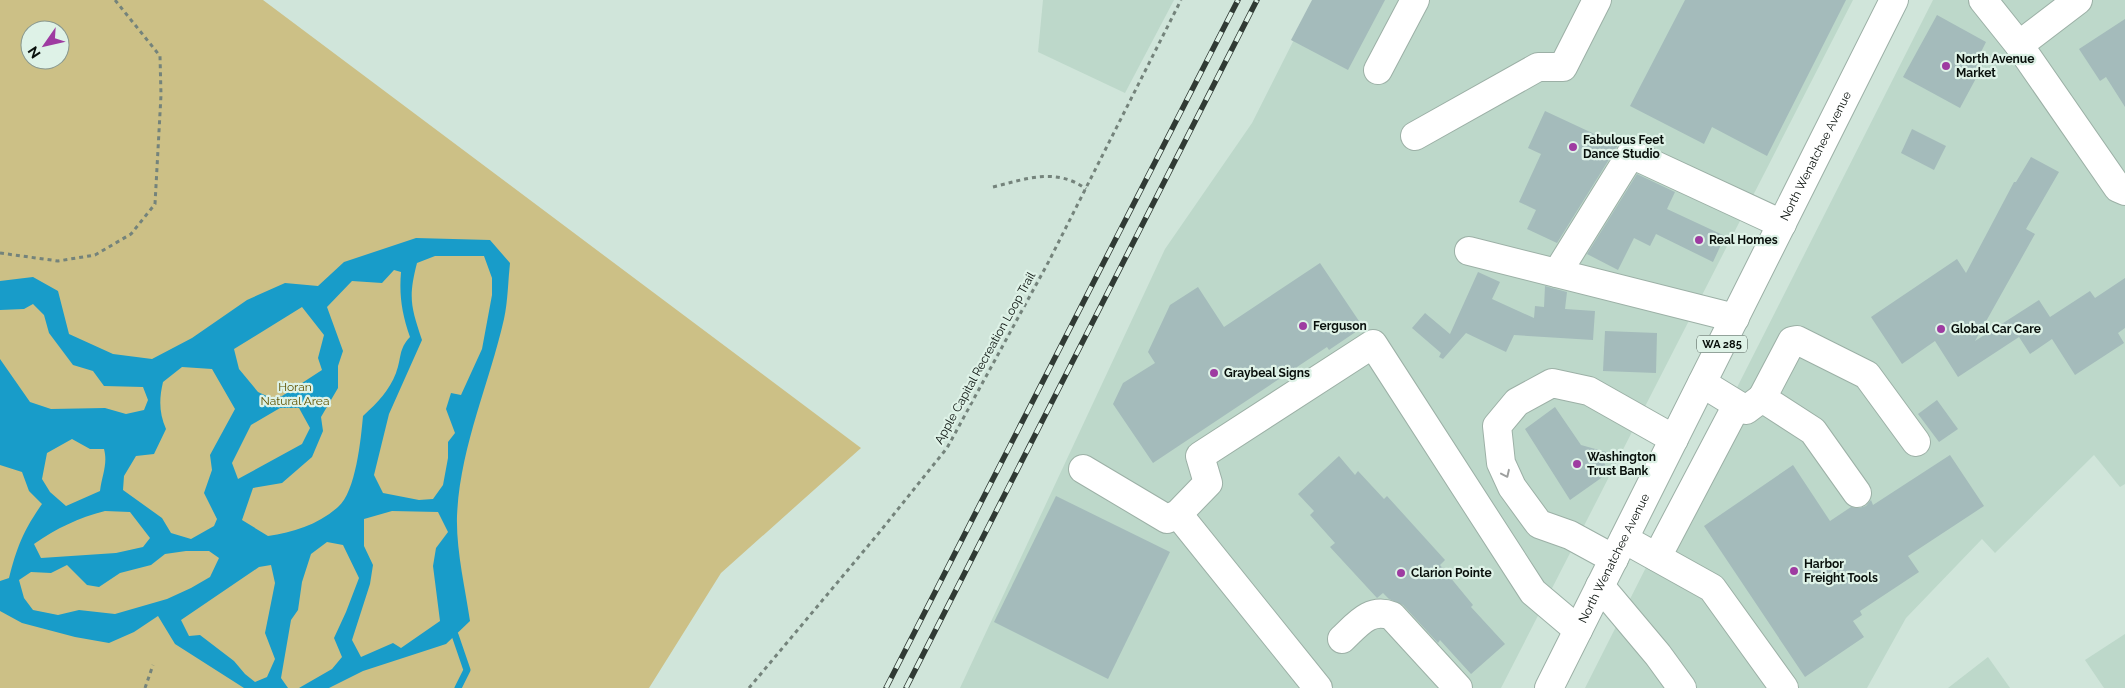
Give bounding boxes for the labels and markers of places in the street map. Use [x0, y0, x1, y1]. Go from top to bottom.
place label: North Avenue Market [1956, 52, 2034, 80]
marker: North Avenue Market [1940, 60, 1952, 72]
place label: Fabulous Feet Dance Studio [1583, 133, 1664, 161]
marker: Fabulous Feet Dance Studio [1567, 141, 1579, 153]
place label: Real Homes [1709, 233, 1778, 247]
marker: Real Homes [1693, 234, 1705, 246]
place label: Ferguson [1313, 319, 1367, 333]
marker: Ferguson [1297, 320, 1309, 332]
place label: Global Car Care [1951, 322, 2041, 336]
marker: Global Car Care [1935, 323, 1947, 335]
place label: Graybeal Signs [1224, 366, 1310, 380]
marker: Graybeal Signs [1208, 367, 1220, 379]
place label: Washington Trust Bank [1587, 450, 1656, 478]
marker: Washington Trust Bank [1571, 458, 1583, 470]
place label: Harbor Freight Tools [1804, 557, 1878, 585]
marker: Harbor Freight Tools [1788, 565, 1800, 577]
place label: Clarion Pointe [1411, 566, 1492, 580]
marker: Clarion Pointe [1395, 567, 1407, 579]

